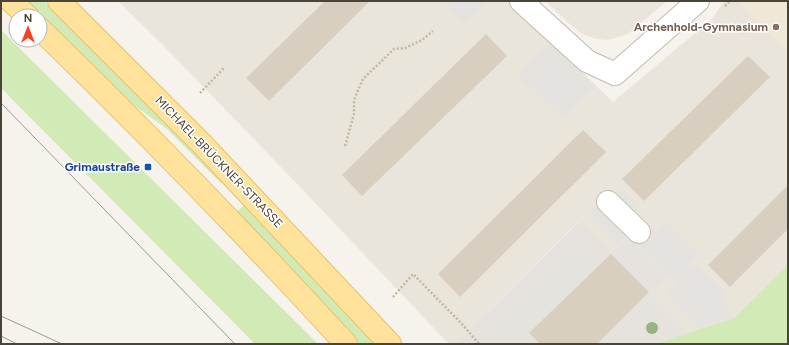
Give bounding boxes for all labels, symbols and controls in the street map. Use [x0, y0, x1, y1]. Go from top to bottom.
north arrow [8, 8, 48, 48]
text: N [24, 12, 32, 25]
place label: Archenhold-Gymnasium [634, 20, 768, 34]
marker: Archenhold-Gymnasium [771, 22, 781, 32]
street label: MICHAEL-BRÜCKNER-STRASSE [152, 93, 286, 231]
place label: Grimaustraße [65, 160, 140, 174]
marker: Grimaustraße [143, 162, 153, 172]

